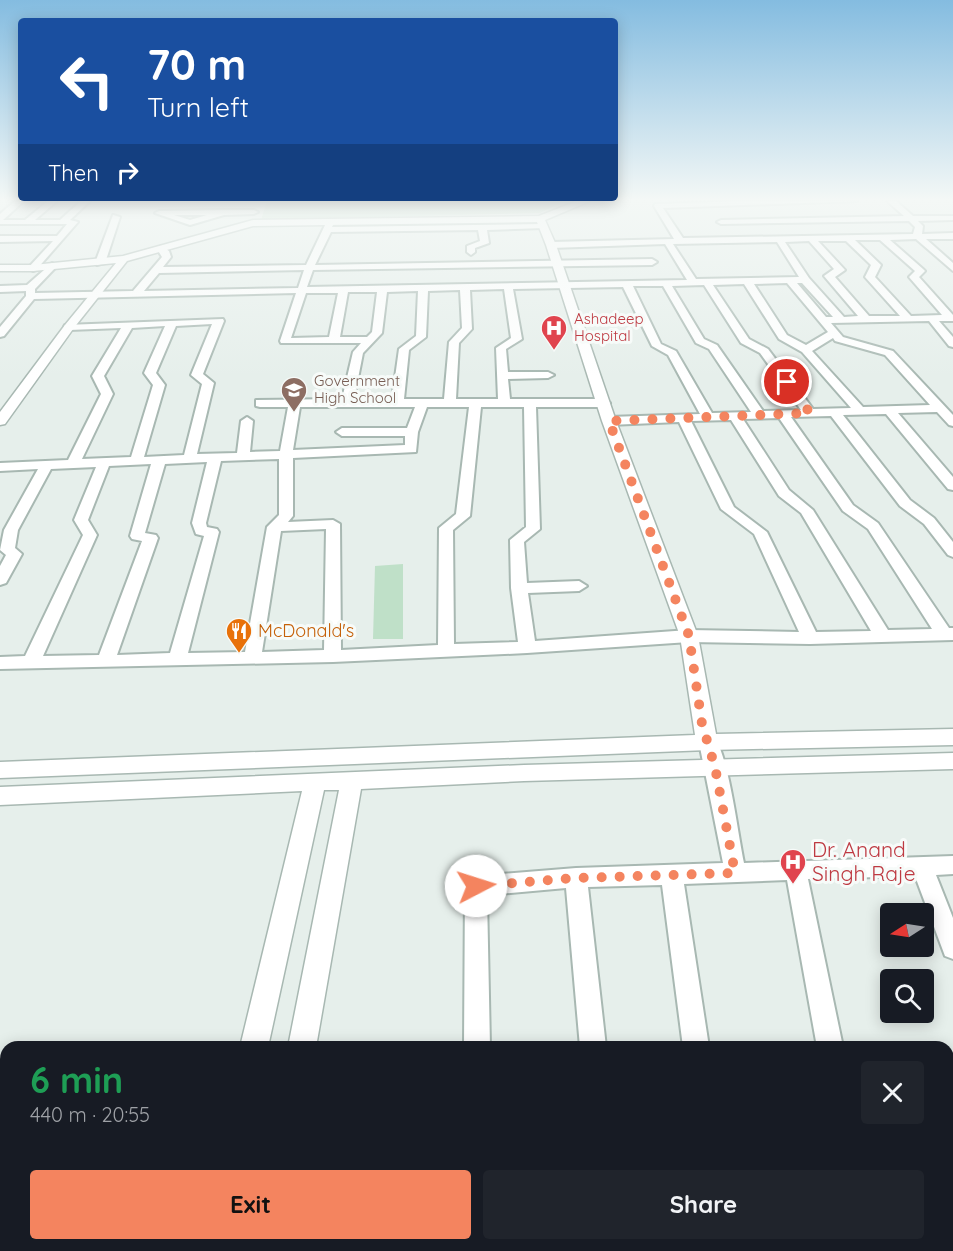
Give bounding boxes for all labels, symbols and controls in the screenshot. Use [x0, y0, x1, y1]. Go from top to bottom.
text: 70 m [147, 38, 246, 91]
icon: left [48, 42, 126, 120]
text: Turn left [147, 90, 249, 124]
icon: right [111, 156, 144, 189]
text: Then [48, 159, 99, 187]
place label: Ashadeep Hospital [574, 309, 643, 345]
hospital icon: Ashadeep Hospital [539, 313, 569, 351]
pin [761, 356, 812, 407]
icon: arrive [770, 365, 803, 398]
place label: Government High School [314, 371, 400, 407]
school or university icon: Government High School [279, 375, 309, 413]
restaurant icon: McDonald's [224, 616, 254, 654]
place label: McDonald's [258, 619, 354, 642]
place label: Dr. Anand Singh Raje [812, 836, 916, 886]
hospital icon: Dr. Anand Singh Raje [778, 847, 808, 885]
position arrow [444, 854, 508, 918]
north arrow [880, 903, 934, 957]
map controls [880, 903, 934, 1023]
button: search [880, 969, 934, 1023]
text: 6 min [30, 1057, 123, 1102]
button: close [861, 1061, 924, 1124]
text: 440 m · 20:55 [30, 1102, 150, 1127]
button: Exit [30, 1170, 471, 1239]
button: Share [483, 1170, 924, 1239]

